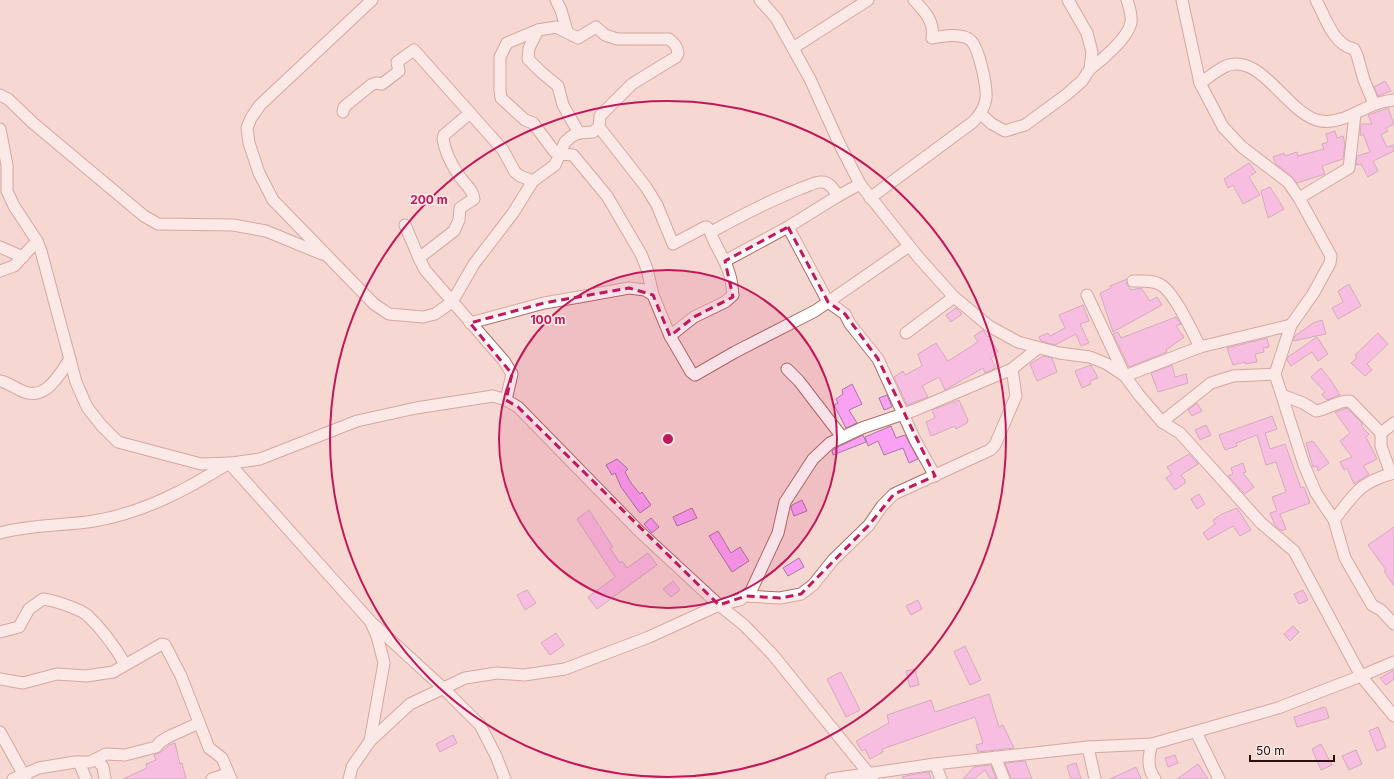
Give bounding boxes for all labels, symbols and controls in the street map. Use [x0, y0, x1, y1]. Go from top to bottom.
text: 200 m [410, 192, 448, 207]
text: 100 m [530, 312, 566, 327]
centre of rings [661, 432, 675, 446]
scale bar [1250, 737, 1334, 763]
text: 50 m [1256, 743, 1285, 758]

